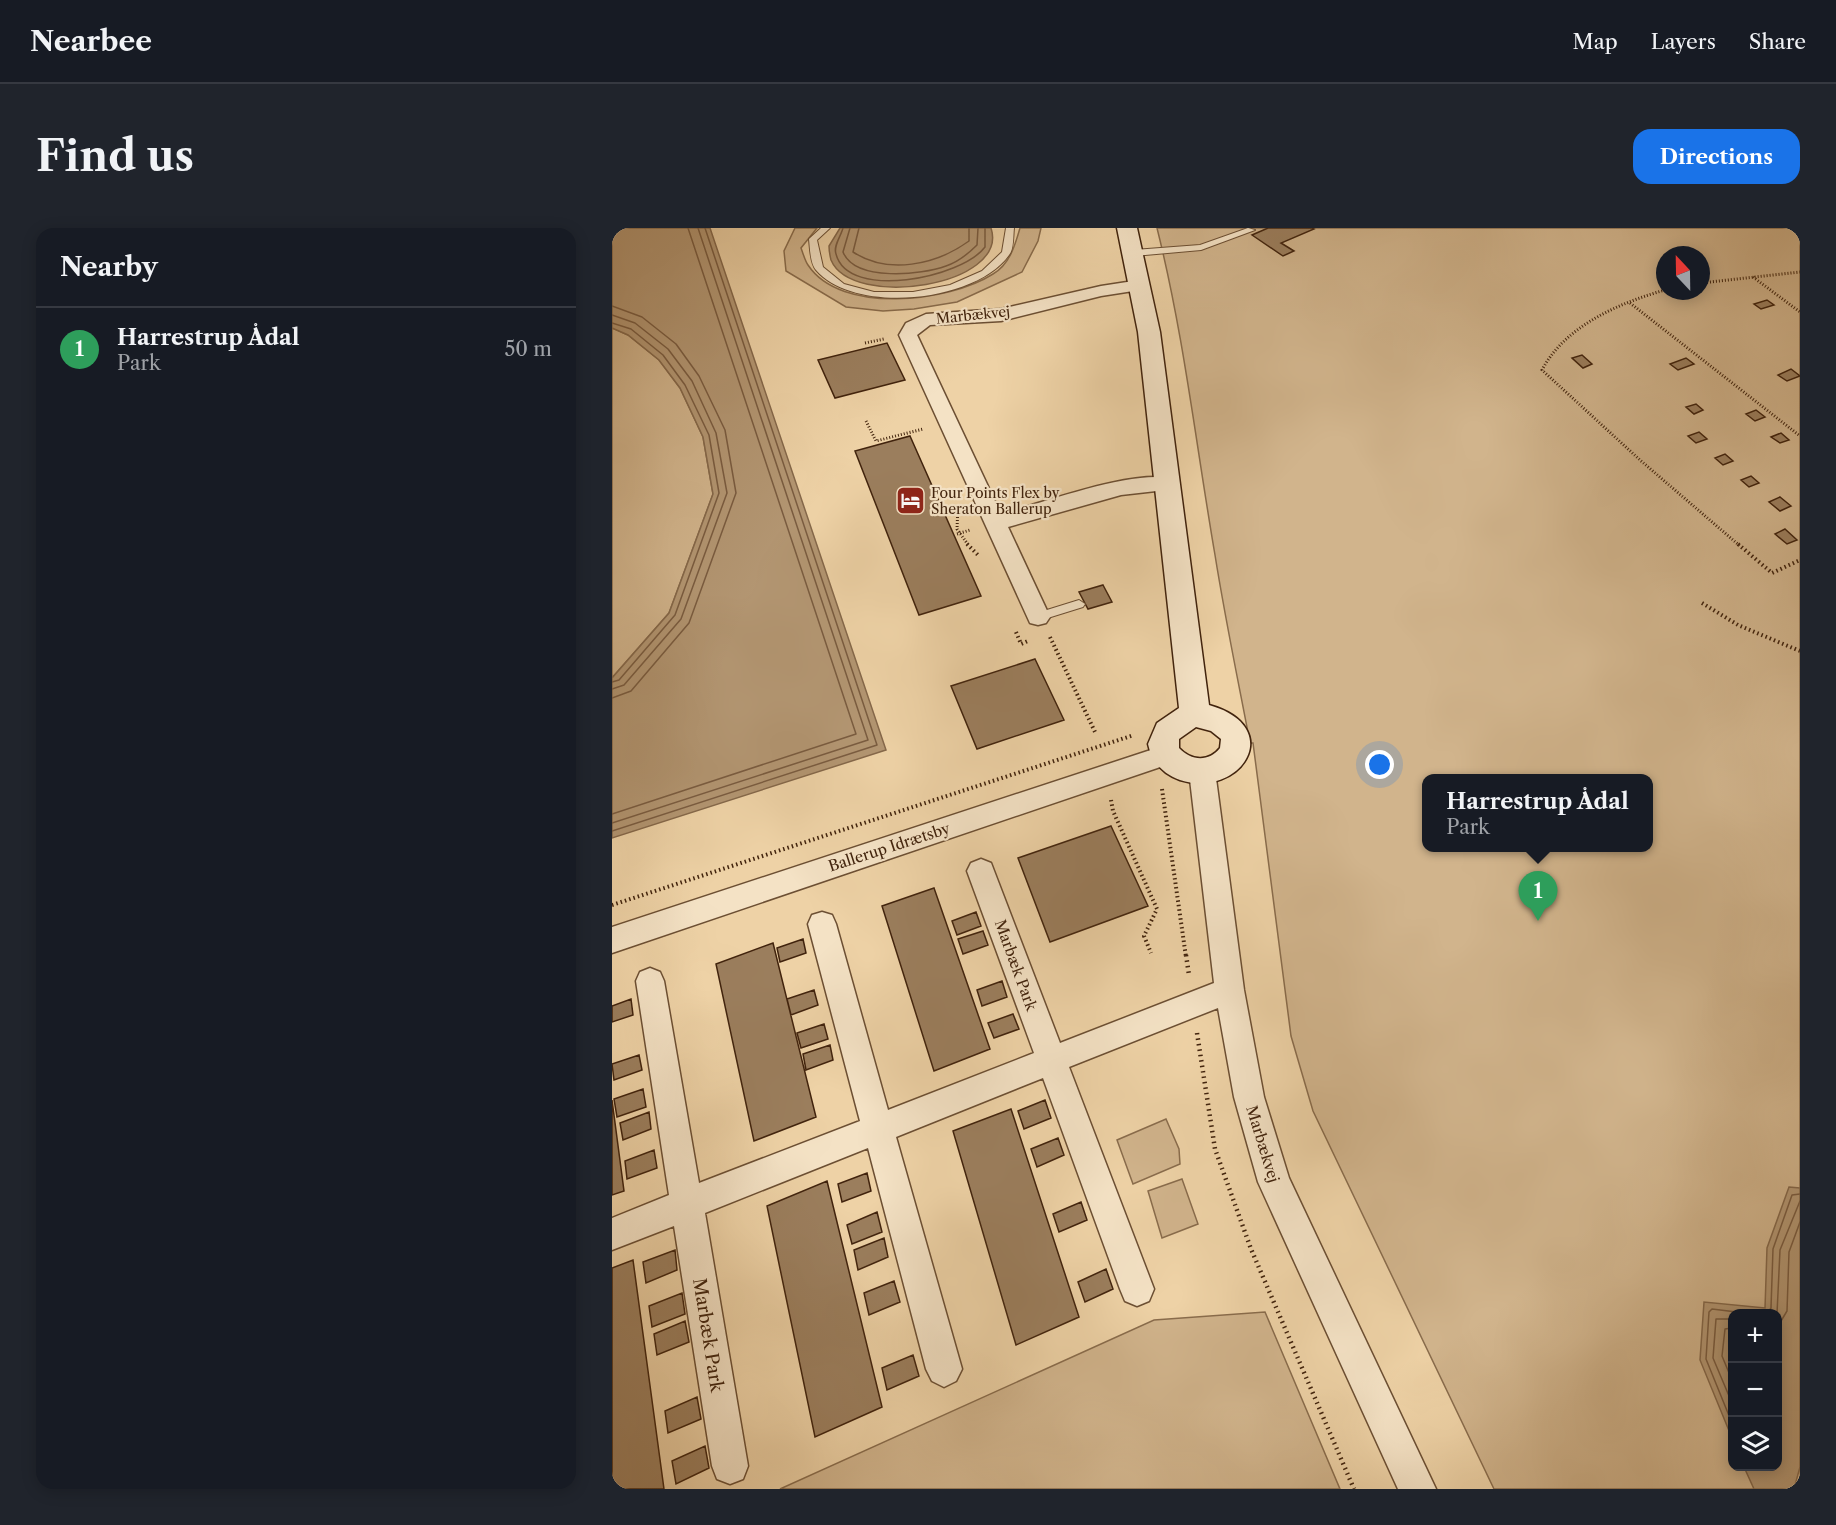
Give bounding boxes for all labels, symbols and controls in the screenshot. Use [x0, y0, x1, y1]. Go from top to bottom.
text: Nearbee [30, 24, 152, 58]
text: Map [1573, 29, 1618, 54]
text: Layers [1651, 29, 1716, 54]
text: Share [1749, 29, 1806, 54]
button: Directions [1633, 129, 1800, 184]
text: Find us [36, 130, 194, 182]
north arrow [1656, 246, 1710, 300]
text: Nearby [60, 251, 158, 283]
street label: Marbækvej [935, 302, 1011, 328]
text: Harrestrup Ådal [117, 324, 300, 351]
text: 1 [75, 337, 84, 361]
text: 50 m [505, 337, 552, 361]
text: Park [117, 351, 160, 375]
place label: Four Points Flex by Sheraton Ballerup [931, 484, 1060, 518]
hotel icon: Four Points Flex by Sheraton Ballerup [894, 485, 926, 517]
your location [1365, 750, 1394, 779]
popup [1422, 774, 1653, 852]
text: Harrestrup Ådal [1446, 788, 1629, 815]
text: Park [1446, 815, 1490, 839]
street label: Ballerup Idrætsby [826, 818, 953, 876]
pin: 1 [1518, 872, 1558, 921]
street label: Marbæk Park [991, 917, 1042, 1015]
street label: Marbækvej [1242, 1103, 1284, 1185]
street label: Marbæk Park [688, 1277, 728, 1395]
map controls [1728, 1309, 1782, 1471]
button: + [1728, 1309, 1782, 1363]
button: − [1728, 1363, 1782, 1417]
button: layers [1728, 1417, 1782, 1471]

